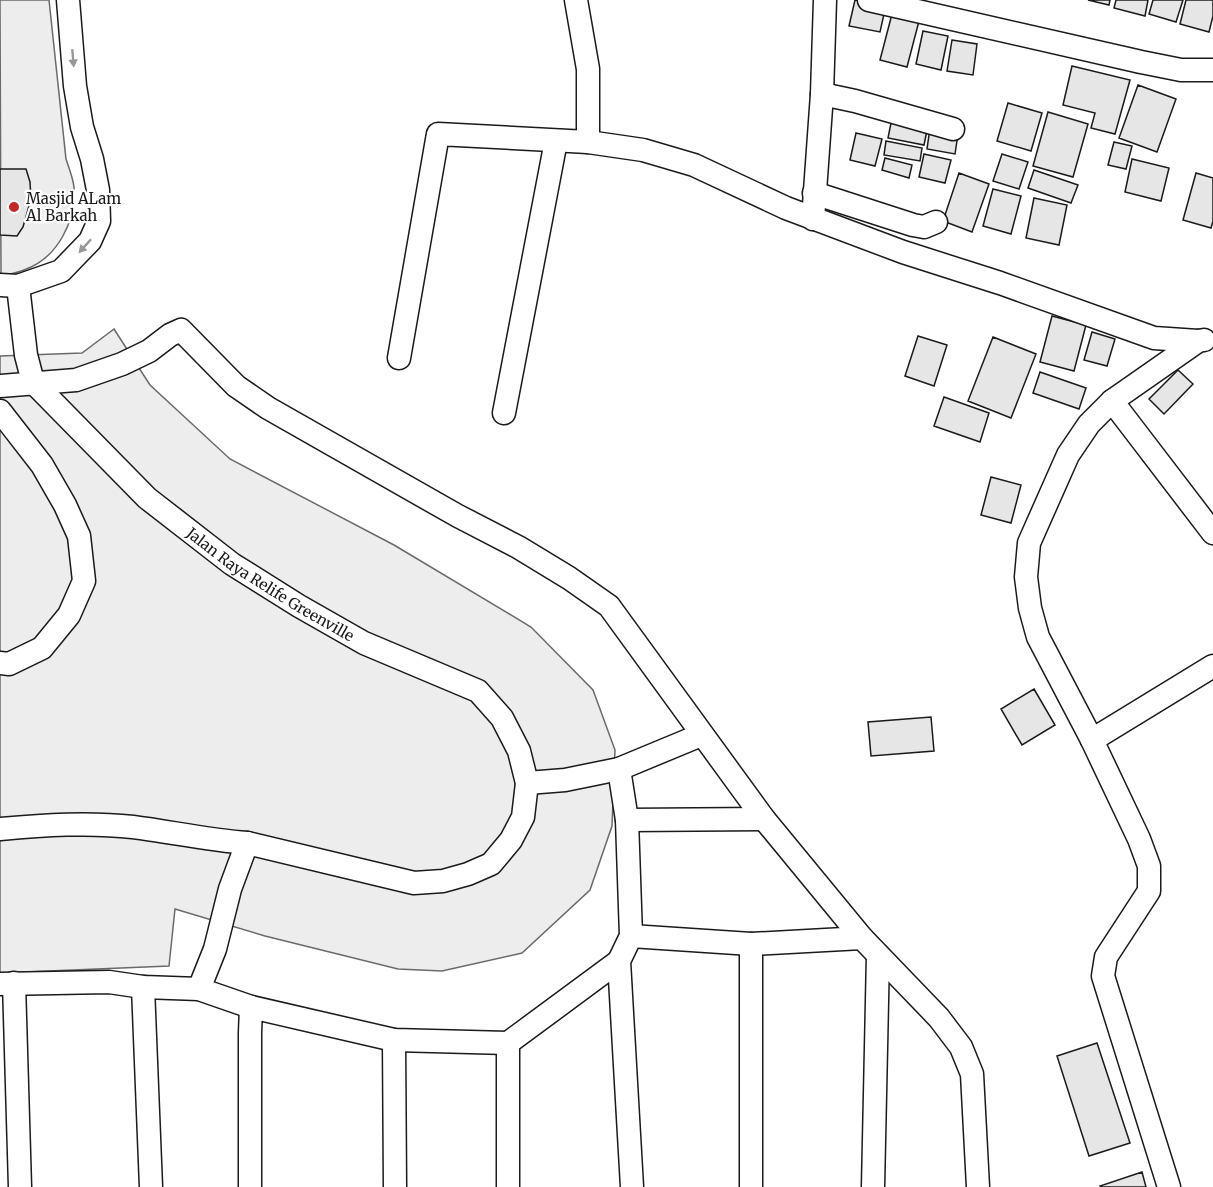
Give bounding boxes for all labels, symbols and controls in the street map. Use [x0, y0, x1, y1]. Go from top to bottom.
one-way arrow [68, 49, 78, 68]
place label: Masjid ALam Al Barkah [25, 189, 121, 225]
marker: Masjid ALam Al Barkah [7, 200, 21, 214]
one-way arrow [79, 238, 92, 253]
street label: Jalan Raya Relife Greenville [182, 522, 358, 645]

